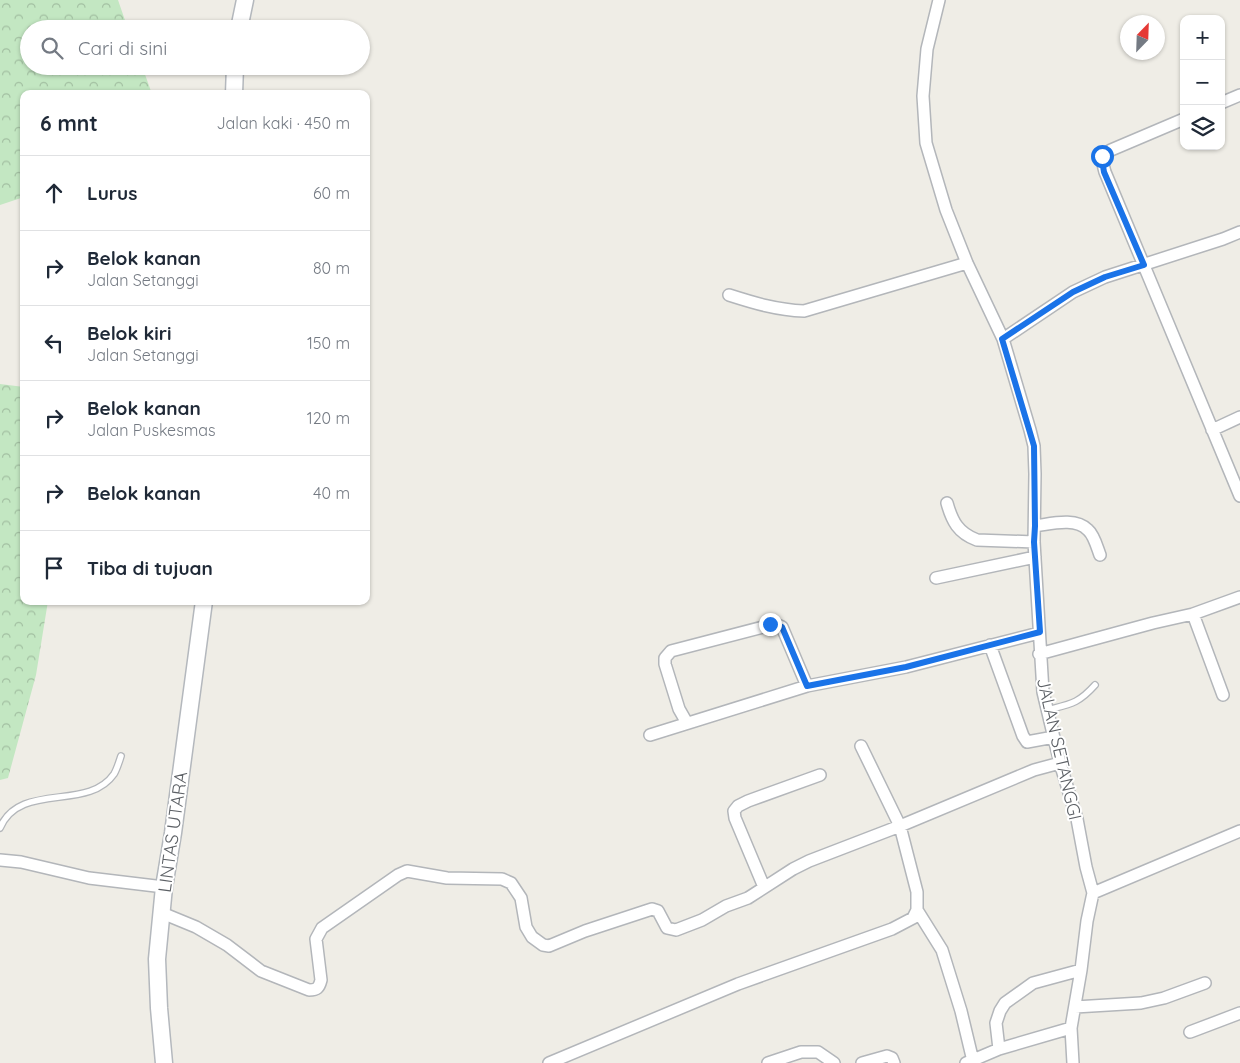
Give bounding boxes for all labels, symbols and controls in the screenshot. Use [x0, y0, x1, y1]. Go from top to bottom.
north arrow [1120, 15, 1165, 60]
map controls [1180, 15, 1225, 150]
button: + [1180, 15, 1225, 60]
search box [20, 20, 370, 75]
icon: search [38, 34, 66, 62]
text: Cari di sini [78, 36, 167, 60]
button: − [1180, 60, 1225, 105]
button: layers [1180, 105, 1225, 150]
text: 6 mnt [40, 110, 98, 136]
text: Jalan kaki · 450 m [216, 113, 350, 133]
route start [1091, 145, 1114, 168]
icon: ahead [40, 179, 68, 207]
text: Lurus [87, 181, 137, 205]
text: 60 m [313, 183, 350, 203]
text: Belok kanan [87, 246, 201, 270]
icon: right [40, 254, 68, 282]
text: 80 m [313, 258, 350, 278]
text: Jalan Setanggi [87, 270, 199, 290]
text: Belok kiri [87, 321, 172, 345]
icon: left [40, 329, 68, 357]
text: 150 m [307, 333, 350, 353]
text: Jalan Setanggi [87, 345, 199, 365]
text: Belok kanan [87, 396, 201, 420]
icon: right [40, 404, 68, 432]
text: 120 m [307, 408, 350, 428]
text: Jalan Puskesmas [87, 420, 215, 440]
icon: right [40, 479, 68, 507]
text: Belok kanan [87, 481, 201, 505]
text: 40 m [313, 483, 350, 503]
icon: arrive [40, 554, 68, 582]
text: Tiba di tujuan [87, 556, 213, 580]
route end [759, 613, 782, 636]
street label: JALAN SETANGGI [1032, 675, 1087, 822]
street label: LINTAS UTARA [153, 770, 192, 894]

